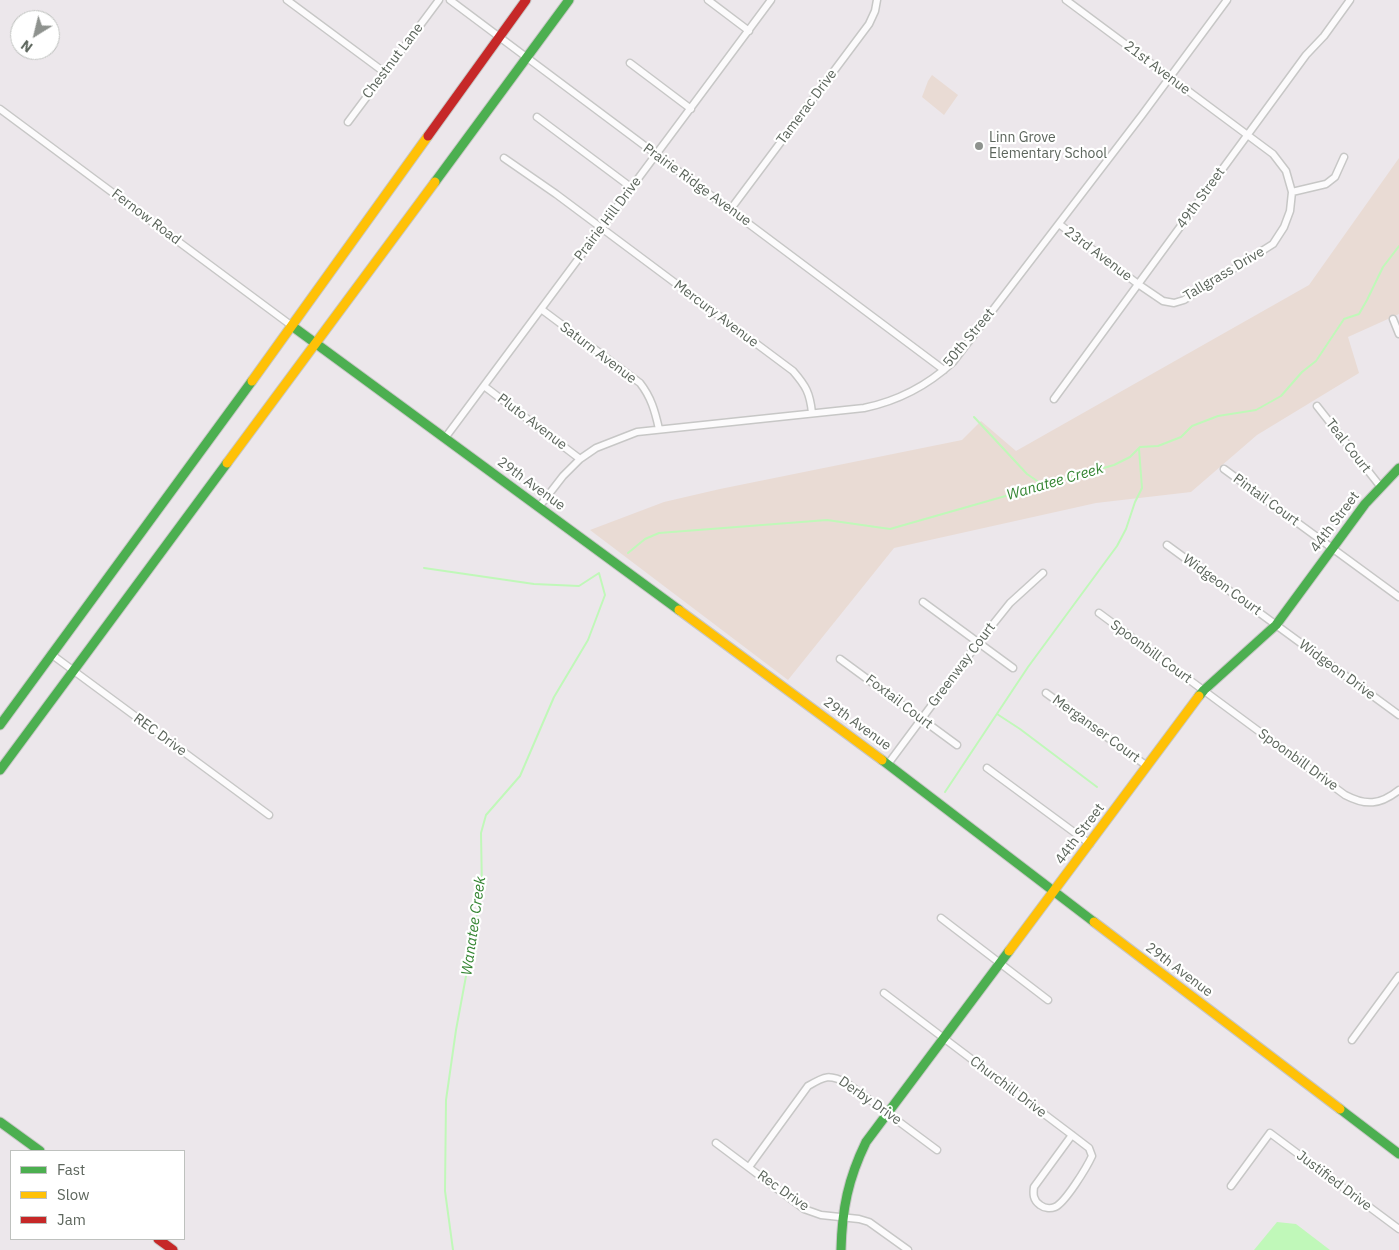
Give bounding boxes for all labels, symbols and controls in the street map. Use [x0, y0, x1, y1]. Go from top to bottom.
north arrow [10, 10, 60, 60]
street label: Chestnut Lane [359, 20, 427, 102]
text: N [17, 36, 36, 57]
street label: 21st Avenue [1121, 38, 1193, 98]
street label: Tamerac Drive [773, 66, 841, 148]
place label: Linn Grove Elementary School [989, 130, 1107, 162]
street label: Prairie Ridge Avenue [640, 140, 754, 230]
marker: Linn Grove Elementary School [973, 140, 985, 152]
street label: 49th Street [1173, 164, 1229, 232]
street label: Prairie Hill Drive [571, 174, 645, 264]
street label: Fernow Road [108, 186, 184, 248]
street label: 23rd Avenue [1061, 223, 1135, 285]
street label: Tallgrass Drive [1181, 243, 1267, 305]
street label: Mercury Avenue [670, 277, 762, 351]
street label: 50th Street [940, 305, 998, 371]
street label: Saturn Avenue [556, 319, 640, 387]
street label: Pluto Avenue [494, 390, 570, 454]
street label: Teal Court [1322, 416, 1374, 476]
street label: 29th Avenue [494, 454, 568, 514]
water label: Wanatee Creek [1005, 460, 1105, 504]
street label: Pintail Court [1230, 470, 1302, 530]
street label: 44th Street [1307, 488, 1363, 556]
street label: Widgeon Court [1180, 551, 1264, 619]
street label: Spoonbill Court [1107, 617, 1195, 687]
street label: Greenway Court [925, 620, 999, 710]
street label: Widgeon Drive [1295, 637, 1379, 703]
street label: Foxtail Court [862, 671, 936, 733]
street label: Merganser Court [1049, 692, 1143, 766]
street label: 29th Avenue [820, 694, 894, 754]
street label: REC Drive [130, 710, 190, 760]
street label: Spoonbill Drive [1255, 725, 1341, 795]
street label: 44th Street [1052, 800, 1108, 868]
water label: Wanatee Creek [458, 875, 490, 977]
street label: 29th Avenue [1142, 939, 1216, 1001]
street label: Churchill Drive [966, 1053, 1050, 1121]
street label: Derby Drive [835, 1073, 905, 1129]
street label: Justified Drive [1293, 1147, 1375, 1215]
legend [10, 1150, 185, 1240]
text: Fast [57, 1160, 85, 1179]
street label: Rec Drive [754, 1167, 812, 1215]
text: Slow [57, 1185, 90, 1204]
text: Jam [57, 1210, 86, 1229]

